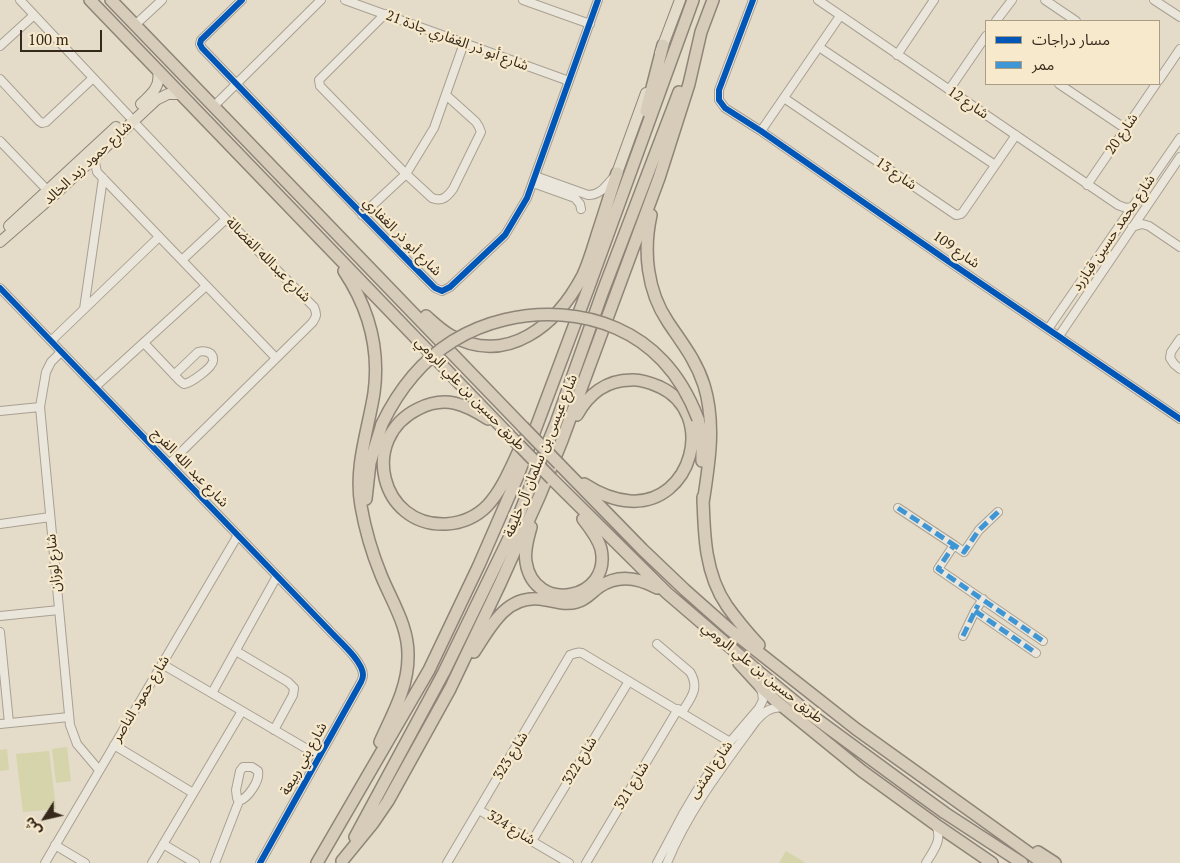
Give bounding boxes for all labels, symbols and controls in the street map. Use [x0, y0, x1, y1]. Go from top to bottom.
street label: شارع أبو ذر الغفاري جادة 21 [383, 7, 531, 75]
scale bar [22, 20, 105, 52]
legend [985, 20, 1160, 85]
text: 100 m [28, 29, 69, 49]
text: مسار دراجات [1032, 29, 1110, 49]
text: ممر [1032, 54, 1055, 74]
street label: شارع 12 [944, 83, 992, 123]
street label: شارع 20 [1102, 110, 1142, 158]
street label: شارع حمود زيد الخالد [40, 118, 136, 208]
street label: شارع 13 [872, 154, 920, 194]
street label: شارع محمد حسين قبازرد [1069, 172, 1159, 294]
street label: شارع أبو ذر الغفاري [359, 194, 445, 280]
street label: شارع عبدالله الفضالة [222, 214, 314, 306]
street label: شارع 109 [929, 228, 983, 272]
street label: طريق حسين بن علي الرومي [411, 334, 529, 454]
street label: شارع عيسى بن سلمان آل خليفة [501, 372, 581, 540]
street label: شارع عبد الله الفرج [148, 425, 232, 511]
street label: شارع لوزان [43, 533, 65, 593]
street label: طريق حسين بن علي الرومي [698, 619, 826, 727]
street label: شارع حمود الناصر [109, 653, 173, 745]
street label: شارع بني ربيعة [277, 720, 331, 798]
street label: شارع 323 [490, 729, 532, 783]
street label: شارع 322 [559, 734, 601, 788]
street label: شارع المثنى [686, 738, 736, 802]
street label: شارع 321 [611, 759, 653, 813]
north arrow [20, 793, 70, 843]
street label: شارع 324 [484, 807, 538, 849]
text: ش [19, 814, 46, 840]

